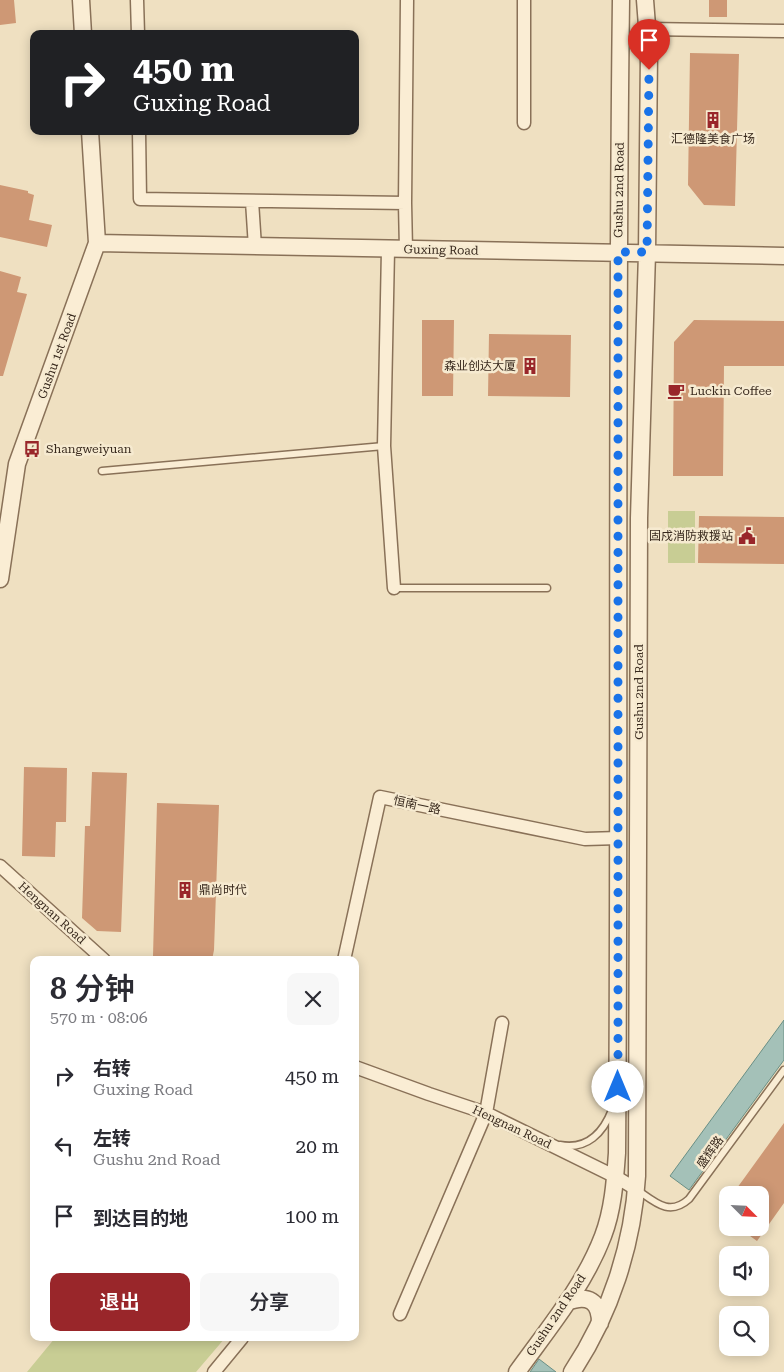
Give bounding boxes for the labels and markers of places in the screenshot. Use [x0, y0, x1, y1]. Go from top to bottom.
pin [628, 19, 670, 70]
building icon: 汇德隆美食广场 [703, 110, 723, 130]
place label: 汇德隆美食广场 [671, 132, 755, 146]
building icon: 森业创达大厦 [520, 356, 540, 376]
place label: 森业创达大厦 [444, 359, 516, 373]
cafe icon: Luckin Coffee [666, 381, 686, 401]
place label: Luckin Coffee [690, 384, 772, 398]
bus stop icon: Shangweiyuan [22, 439, 42, 459]
place label: Shangweiyuan [46, 442, 132, 456]
public building icon: 固戍消防救援站 [737, 526, 757, 546]
place label: 固戍消防救援站 [649, 529, 733, 543]
building icon: 鼎尚时代 [175, 880, 195, 900]
place label: 鼎尚时代 [199, 883, 247, 897]

